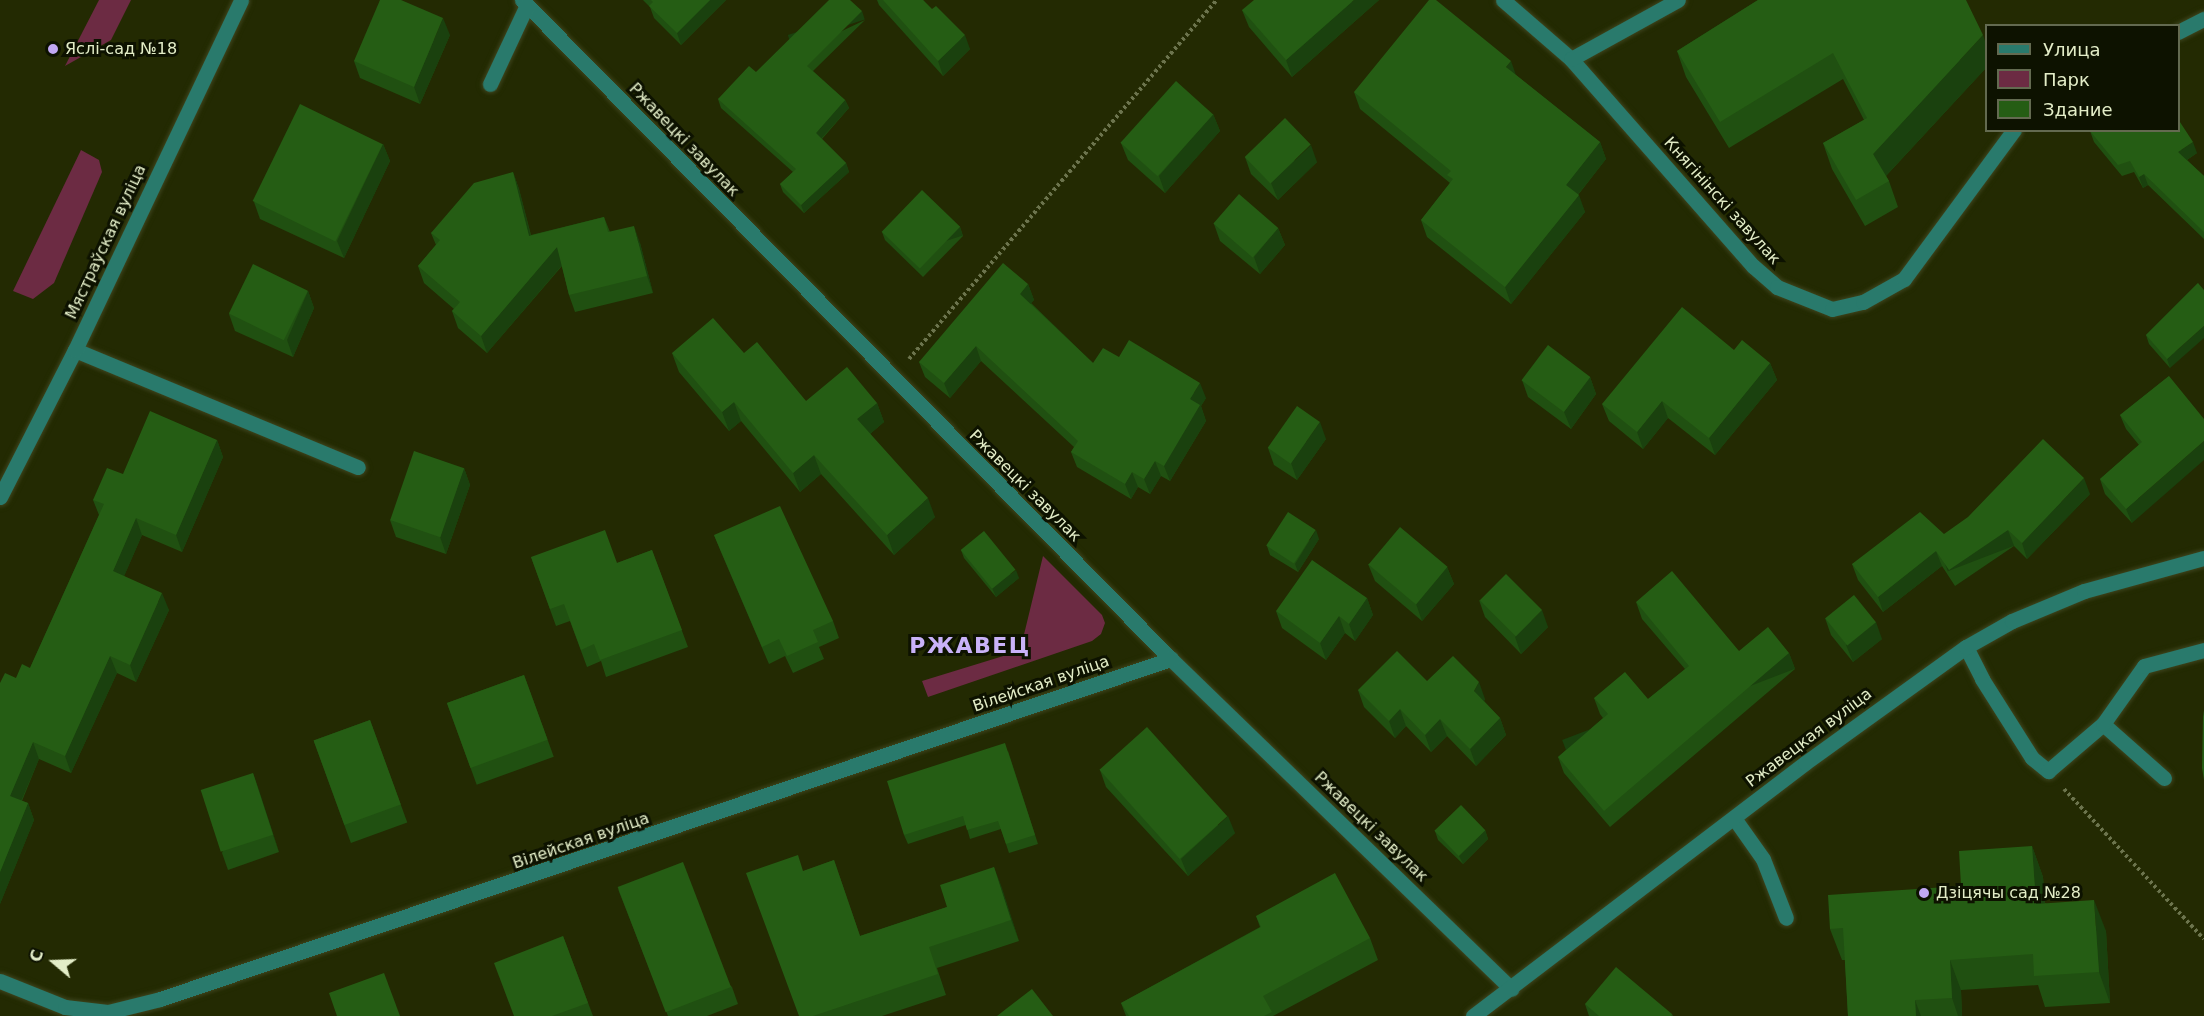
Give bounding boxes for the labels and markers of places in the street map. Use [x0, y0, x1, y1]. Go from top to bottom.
place label: Яслі-сад №18 [65, 39, 177, 59]
marker: Яслі-сад №18 [46, 42, 60, 56]
place label: Дзіцячы сад №28 [1936, 883, 2081, 903]
marker: Дзіцячы сад №28 [1917, 886, 1931, 900]

